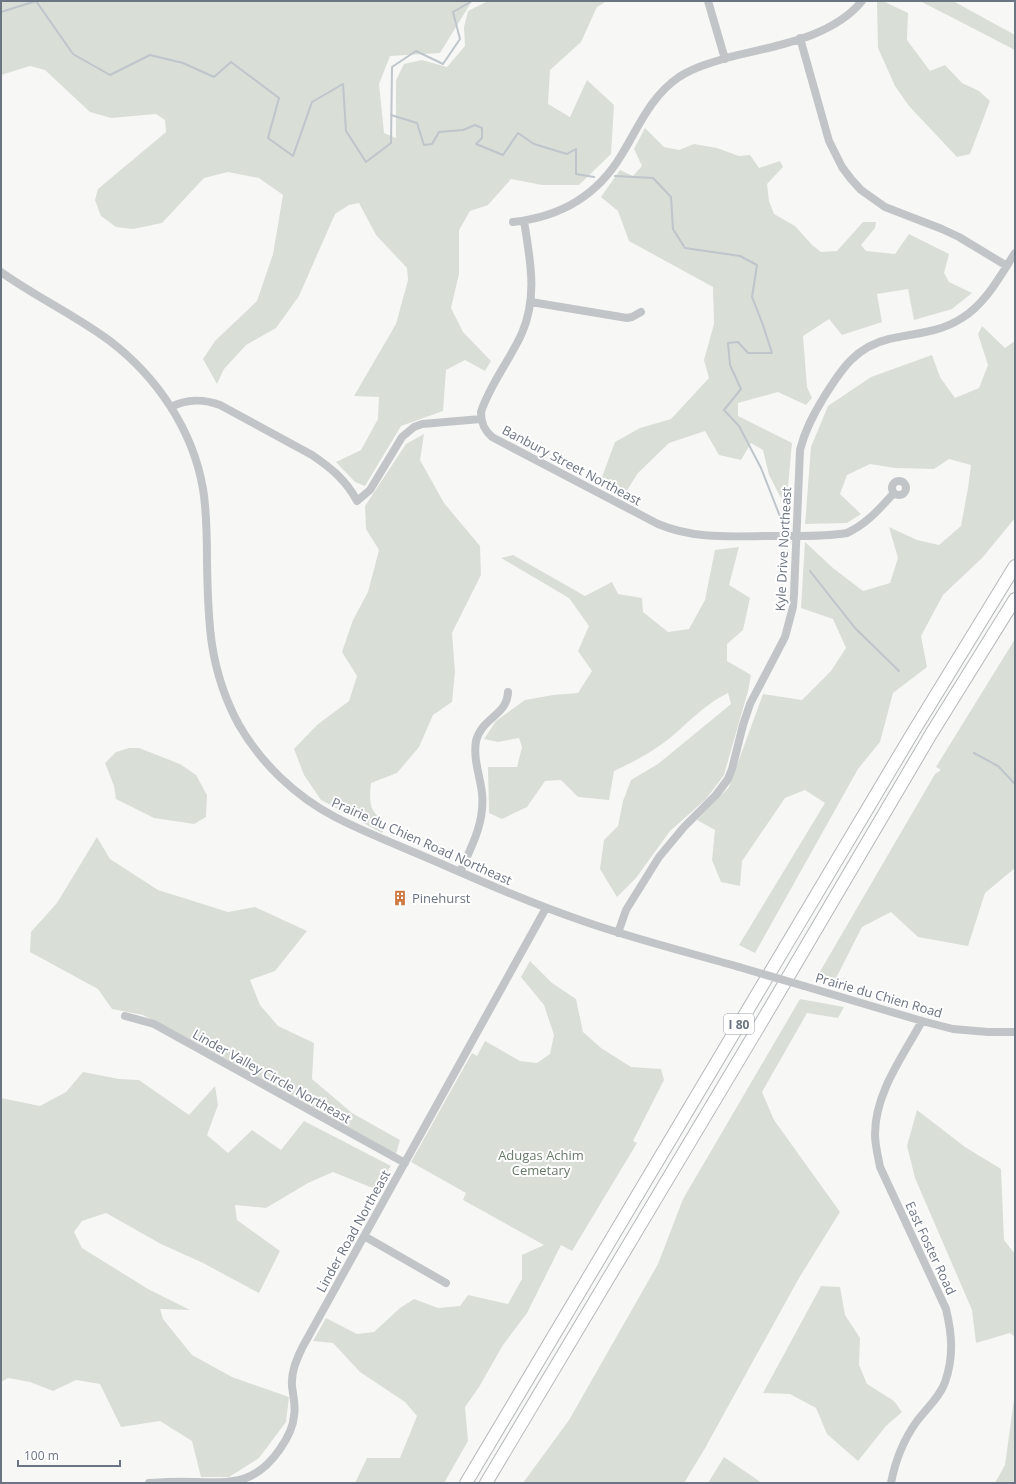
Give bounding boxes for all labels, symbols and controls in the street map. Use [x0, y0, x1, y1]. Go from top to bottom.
street label: Banbury Street Northeast [499, 421, 645, 510]
street label: Kyle Drive Northeast [771, 486, 795, 612]
street label: Prairie du Chien Road Northeast [329, 793, 515, 889]
building icon: Pinehurst [391, 889, 409, 907]
place label: Pinehurst [412, 889, 471, 907]
street label: Prairie du Chien Road [813, 968, 945, 1022]
road number: I 80 [724, 1014, 754, 1034]
street label: Linder Valley Circle Northeast [190, 1025, 355, 1127]
park label: Adugas Achim Cemetary [498, 1146, 584, 1179]
street label: Linder Road Northeast [312, 1166, 394, 1295]
street label: East Foster Road [901, 1198, 961, 1298]
scale bar [18, 1442, 120, 1468]
text: 100 m [24, 1447, 59, 1464]

